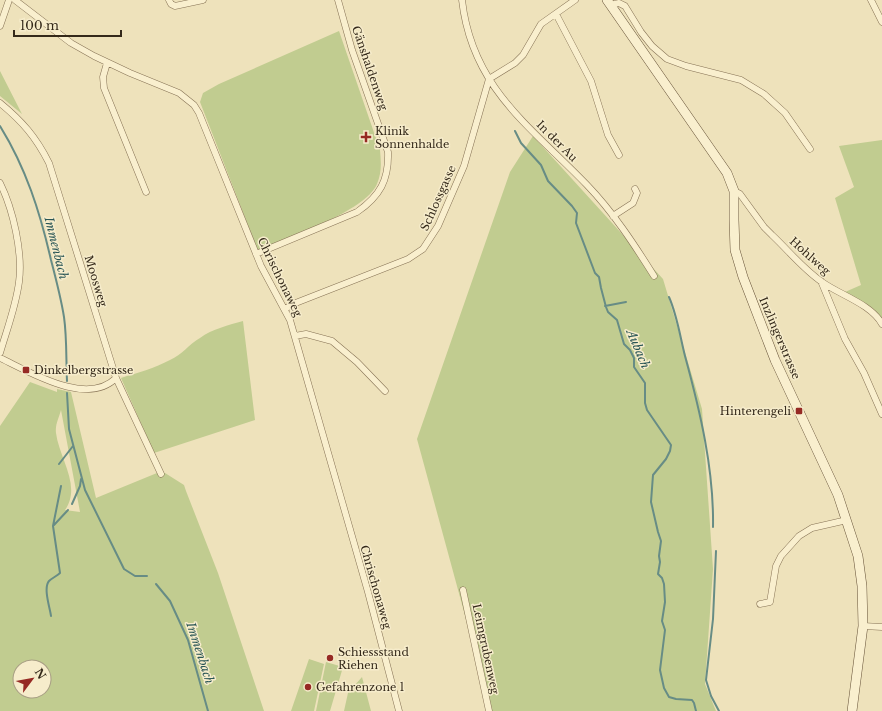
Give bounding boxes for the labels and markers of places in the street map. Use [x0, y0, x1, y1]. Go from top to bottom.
place label: Klinik Sonnenhalde [375, 124, 449, 151]
marker: Klinik Sonnenhalde [360, 131, 372, 143]
place label: Dinkelbergstrasse [34, 363, 133, 377]
marker: Dinkelbergstrasse [21, 365, 31, 375]
place label: Hinterengeli [720, 404, 791, 418]
marker: Hinterengeli [794, 406, 804, 416]
place label: Schiessstand Riehen [338, 645, 409, 672]
marker: Schiessstand Riehen [325, 653, 335, 663]
place label: Gefahrenzone 1 [316, 680, 404, 694]
marker: Gefahrenzone 1 [303, 682, 313, 692]

